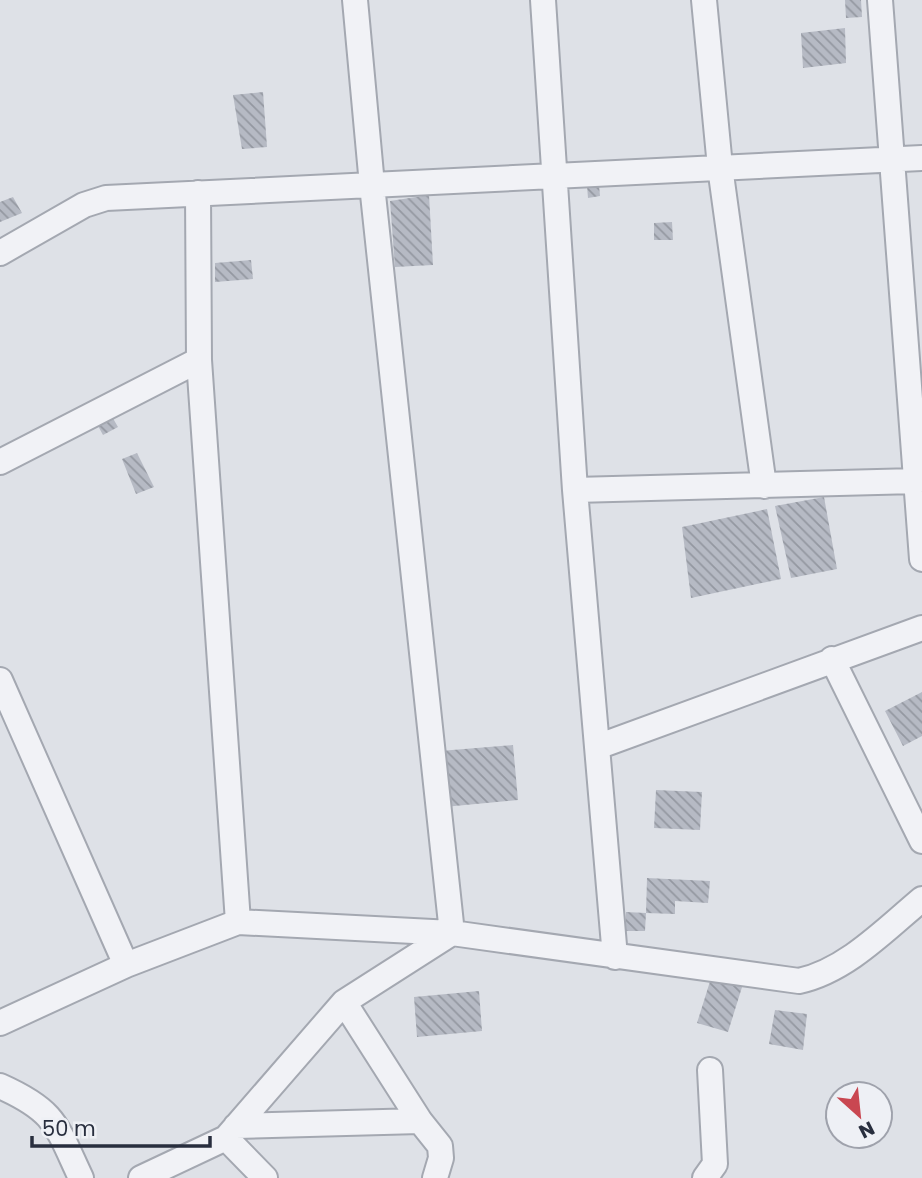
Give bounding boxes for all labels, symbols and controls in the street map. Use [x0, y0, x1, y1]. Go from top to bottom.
north arrow [824, 1080, 894, 1150]
scale bar [32, 1104, 210, 1148]
text: 50 m [42, 1114, 96, 1143]
text: N [854, 1114, 879, 1145]

